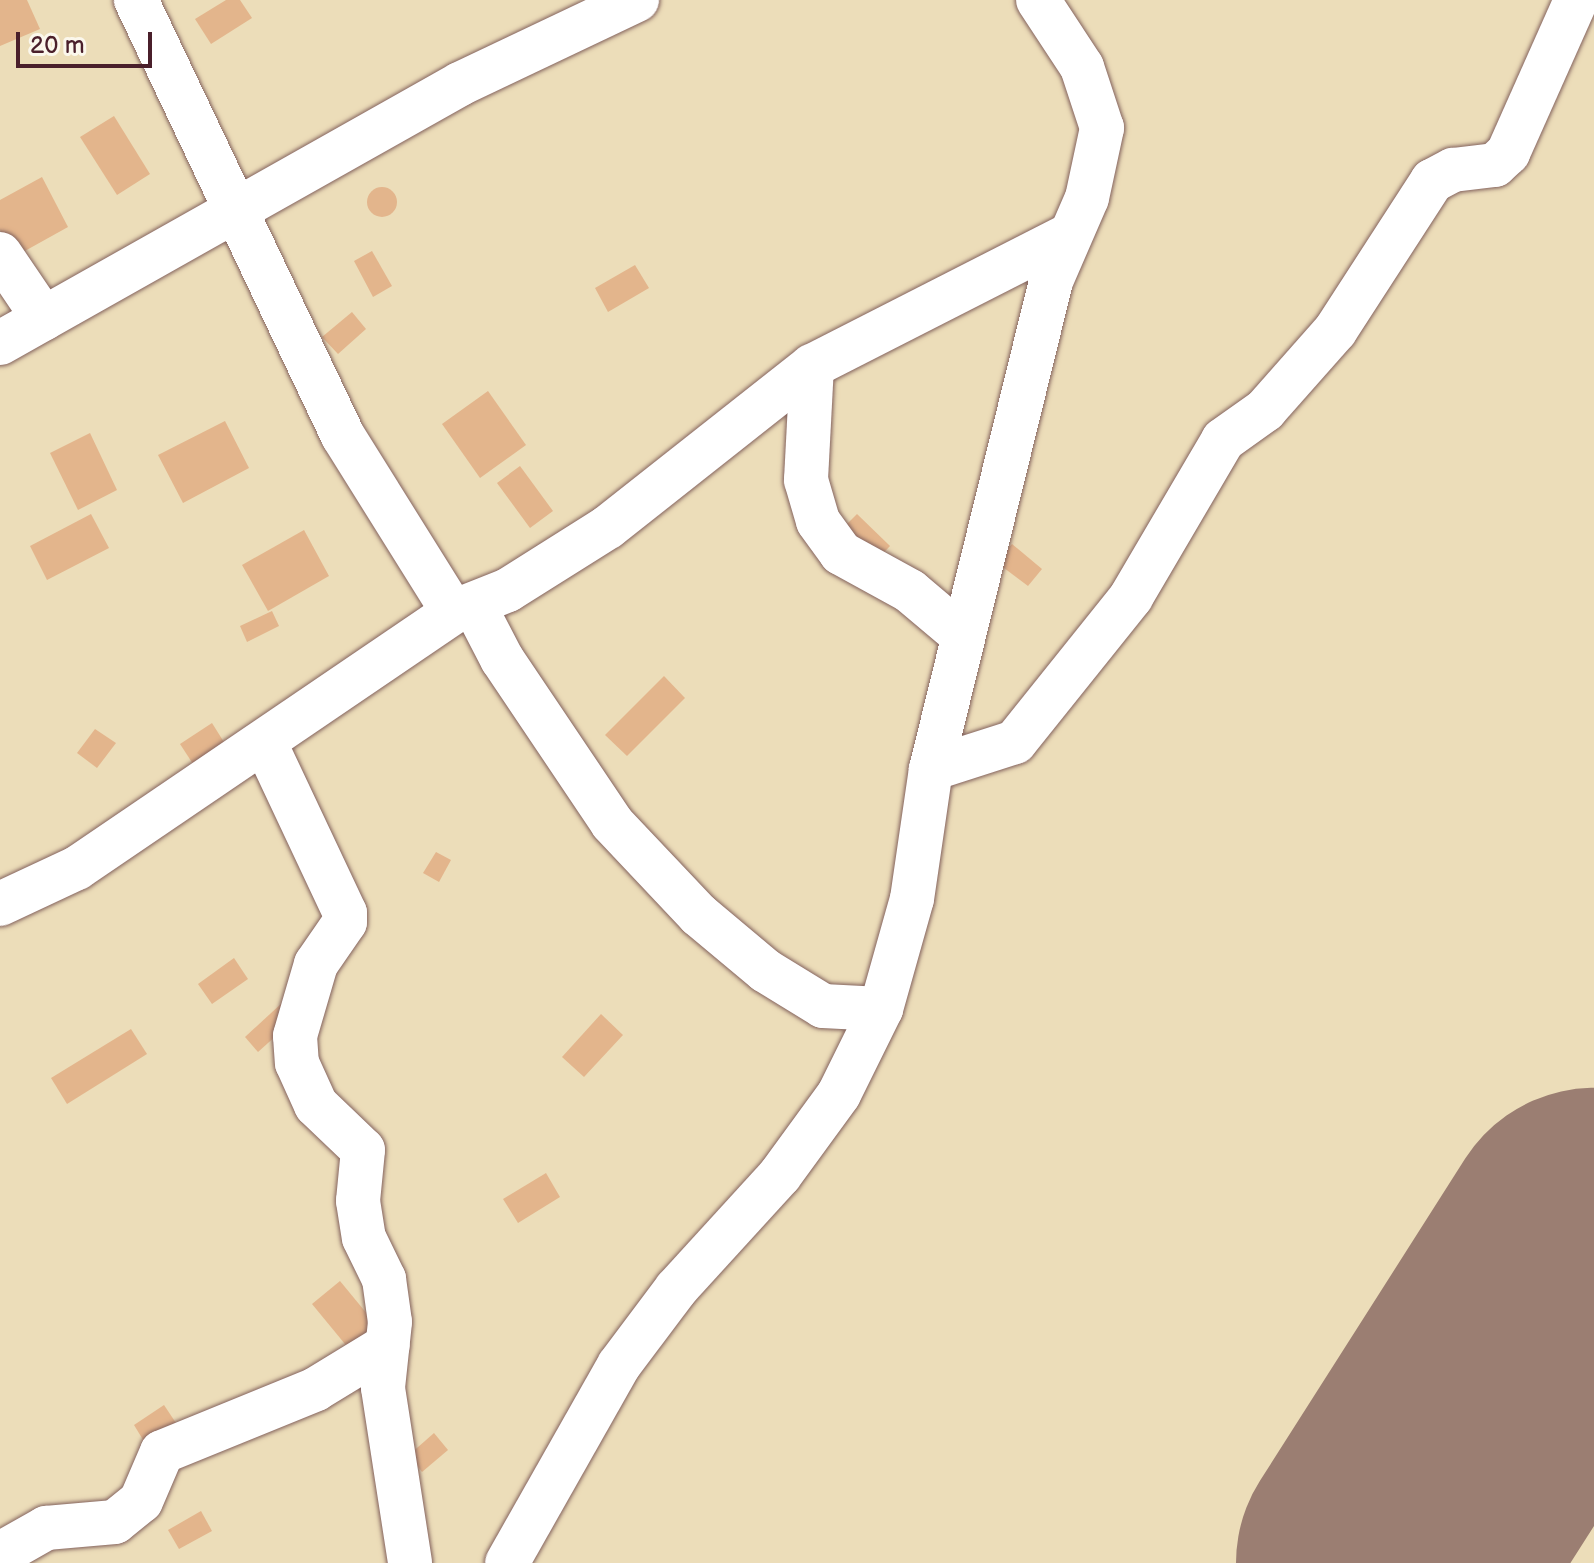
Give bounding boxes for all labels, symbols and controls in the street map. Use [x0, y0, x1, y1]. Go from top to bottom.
scale bar [20, 16, 156, 66]
text: 20 m [30, 31, 85, 60]

